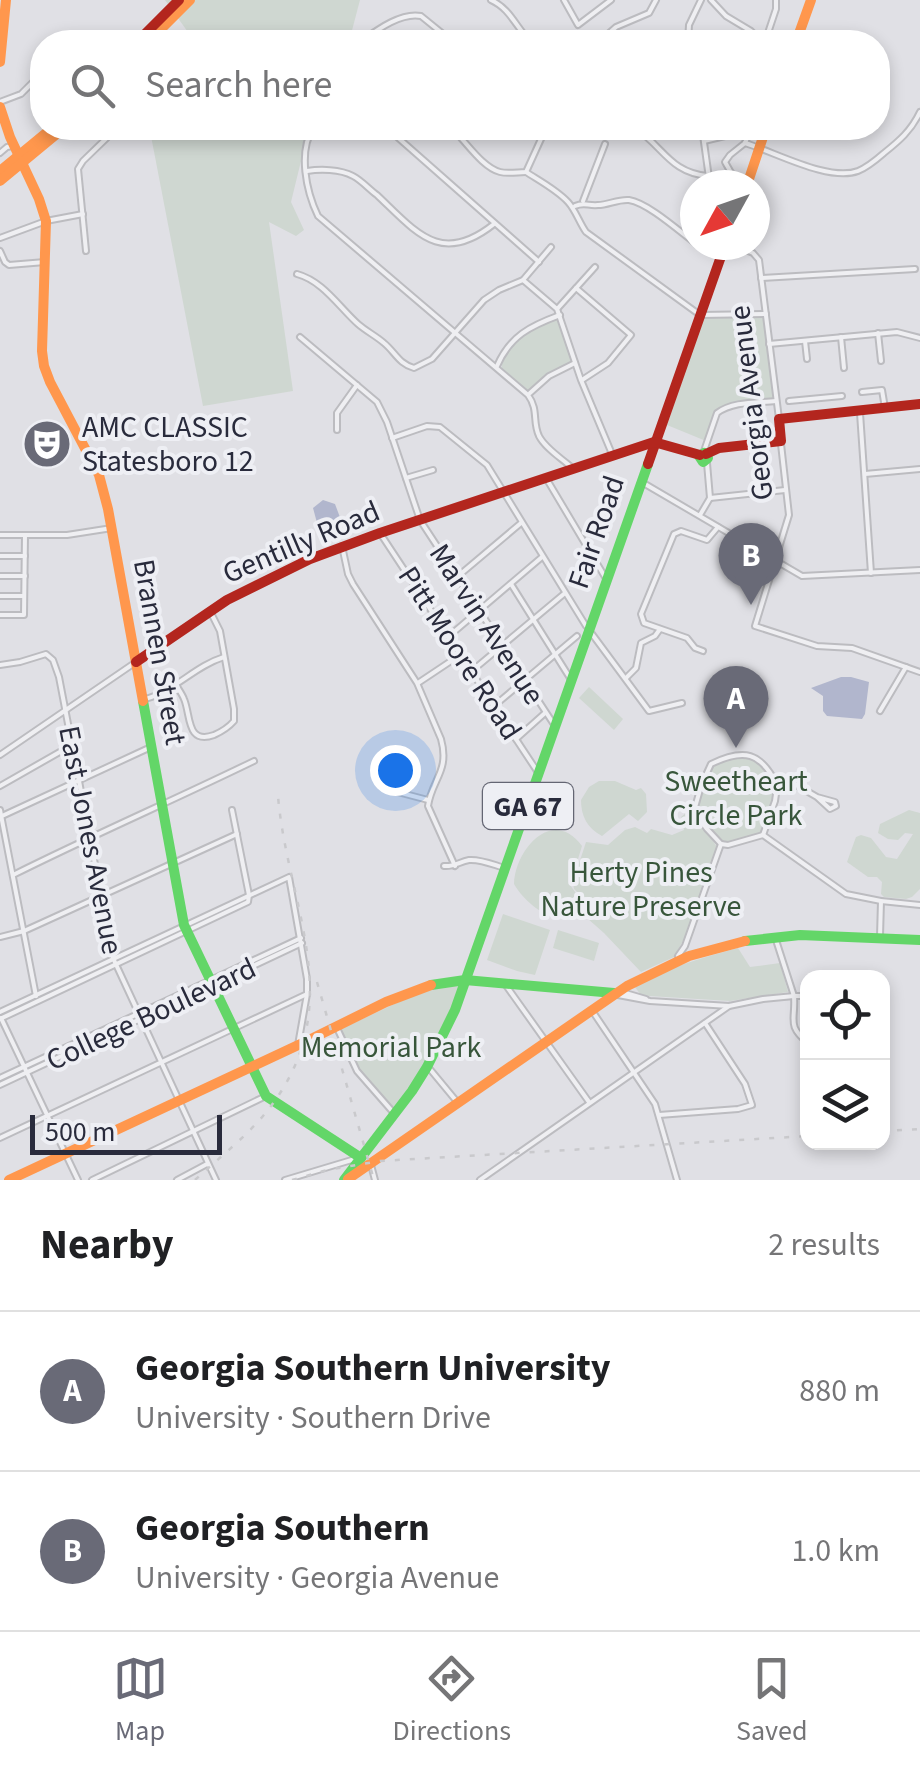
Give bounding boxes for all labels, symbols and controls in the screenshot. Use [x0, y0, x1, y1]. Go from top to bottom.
search box [30, 30, 890, 140]
icon: search [65, 58, 120, 113]
text: Search here [145, 58, 332, 112]
north arrow [680, 170, 770, 260]
street label: Georgia Avenue [718, 303, 785, 503]
place label: AMC CLASSIC Statesboro 12 [82, 406, 254, 483]
theatre icon: AMC CLASSIC Statesboro 12 [21, 418, 73, 470]
street label: Fair Road [557, 470, 636, 595]
street label: Gentilly Road [216, 490, 386, 595]
pin: B [718, 522, 784, 605]
street label: Marvin Avenue [418, 535, 555, 713]
street label: Brannen Street [122, 556, 197, 748]
street label: Pitt Moore Road [387, 558, 532, 749]
pin: A [704, 666, 768, 748]
street label: East Jones Avenue [47, 722, 134, 958]
your location [370, 745, 421, 796]
park label: Sweetheart Circle Park [664, 760, 808, 837]
road number: GA 67 [483, 783, 573, 829]
park label: Herty Pines Nature Preserve [541, 851, 741, 928]
street label: College Boulevard [39, 947, 263, 1082]
map controls [800, 970, 890, 1150]
button: locate [800, 970, 890, 1060]
park label: Memorial Park [301, 1026, 481, 1069]
button: layers [800, 1060, 890, 1150]
scale bar [30, 1110, 222, 1154]
text: 500 m [45, 1112, 116, 1152]
text: Nearby [40, 1215, 174, 1275]
text: 2 results [768, 1222, 880, 1268]
text: Georgia Southern University [135, 1341, 611, 1395]
text: A [63, 1368, 82, 1414]
text: 880 m [799, 1368, 880, 1414]
text: University · Southern Drive [135, 1395, 491, 1441]
text: Georgia Southern [135, 1501, 430, 1555]
text: B [63, 1528, 82, 1574]
text: 1.0 km [791, 1528, 880, 1574]
text: University · Georgia Avenue [135, 1555, 499, 1601]
tab: Map [113, 1651, 168, 1751]
tab: Directions [393, 1651, 511, 1751]
tab: Saved [736, 1651, 807, 1751]

